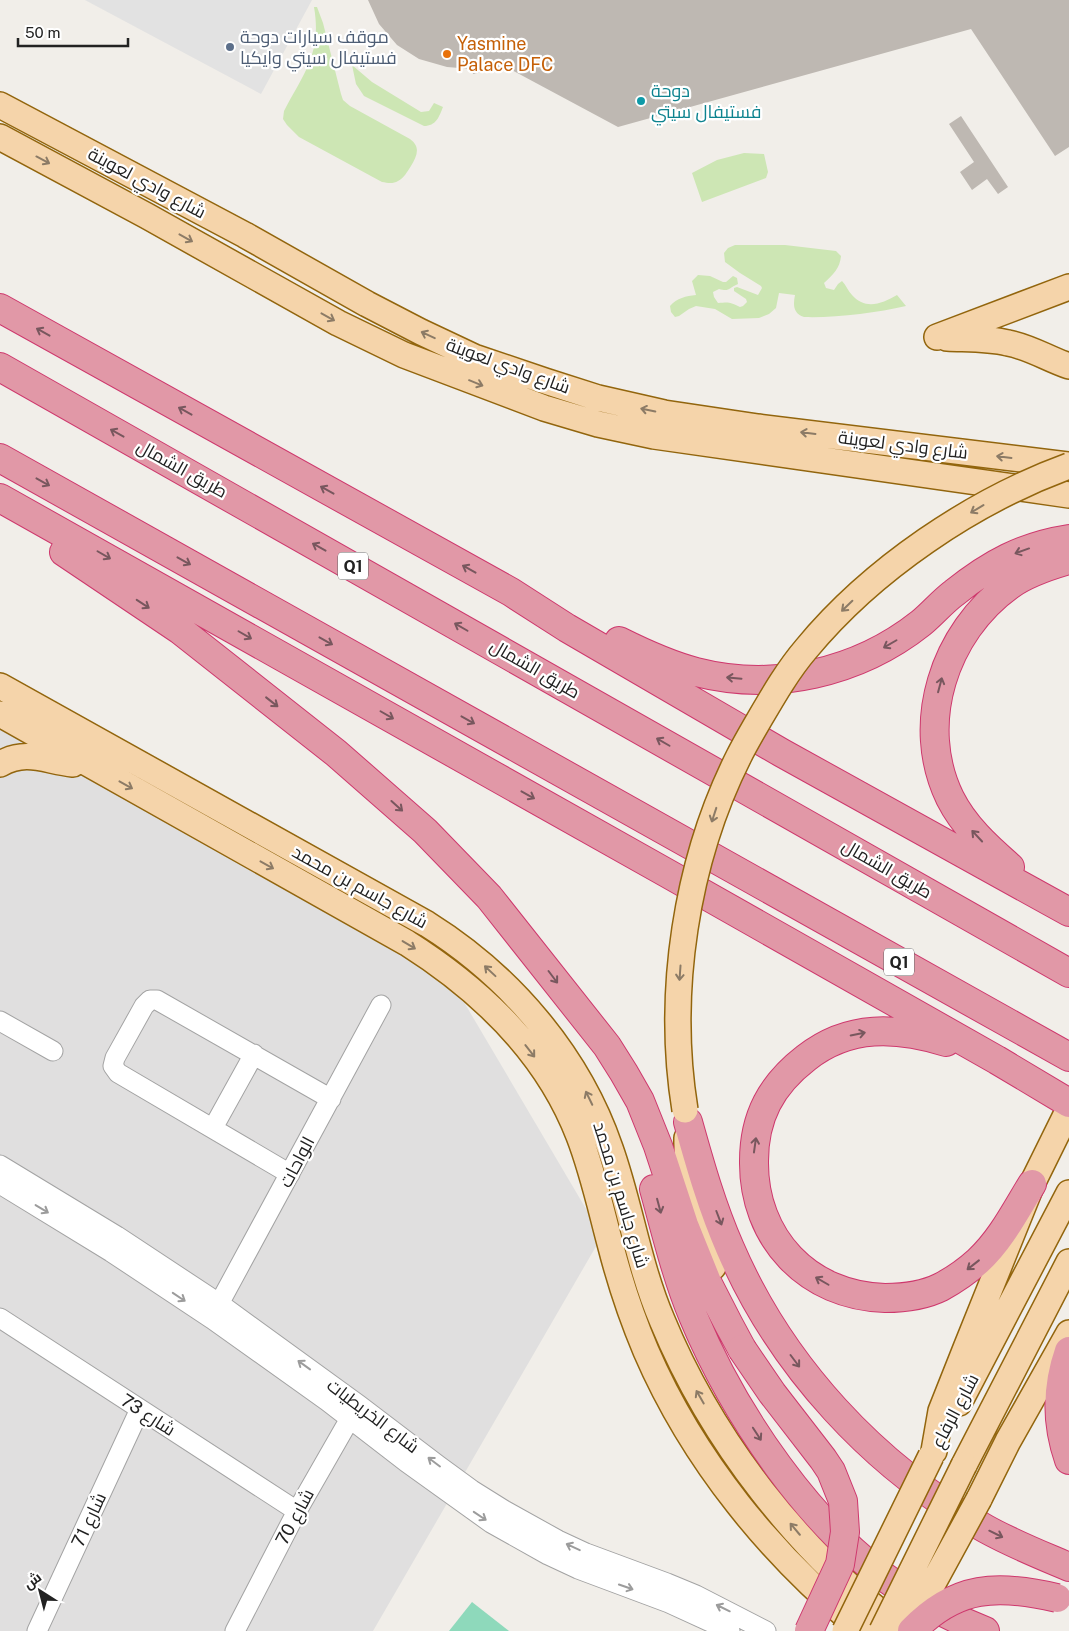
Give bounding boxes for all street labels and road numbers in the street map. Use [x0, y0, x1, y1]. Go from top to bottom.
street label: شارع وادي لعوينة [83, 143, 210, 226]
street label: شارع وادي لعوينة [442, 333, 573, 401]
street label: شارع وادي لعوينة [837, 426, 969, 467]
street label: طريق الشمال [132, 435, 231, 504]
road number: Q1 [338, 552, 368, 580]
street label: طريق الشمال [486, 634, 584, 704]
street label: طريق الشمال [838, 834, 936, 904]
street label: شارع جاسم بن محمد [288, 841, 432, 934]
road number: Q1 [884, 949, 914, 976]
street label: شارع جاسم بن محمد [587, 1119, 654, 1271]
street label: الواحات [274, 1133, 320, 1191]
street label: شارع الرفاع [926, 1370, 985, 1452]
street label: شارع الخريطيات [322, 1374, 423, 1459]
street label: شارع 73 [116, 1389, 180, 1442]
street label: شارع 70 [271, 1485, 320, 1549]
street label: شارع 71 [67, 1489, 112, 1551]

